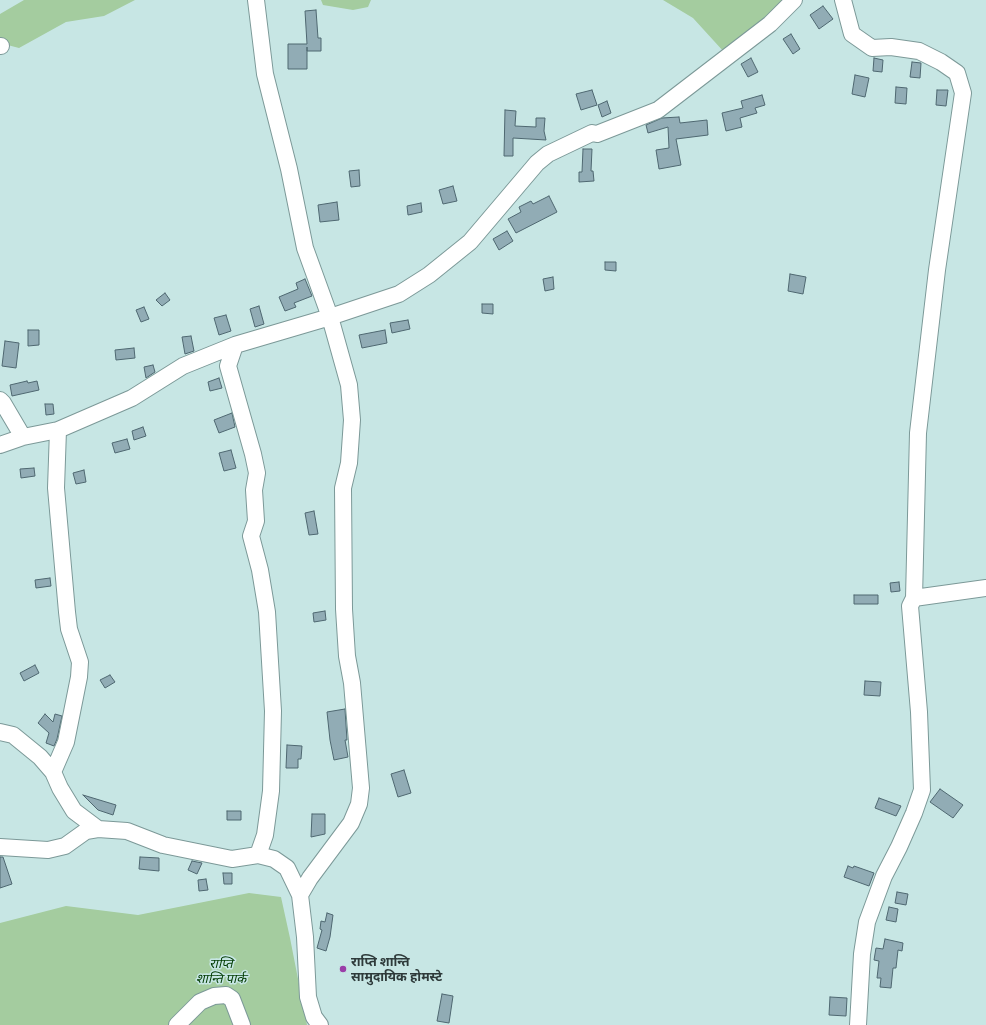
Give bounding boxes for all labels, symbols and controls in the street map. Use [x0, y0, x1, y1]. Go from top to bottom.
place label: राप्ति शान्ति सामुदायिक होमस्टे [351, 954, 442, 985]
park label: राप्ति शान्ति पार्क [196, 956, 246, 987]
marker: राप्ति शान्ति सामुदायिक होमस्टे [338, 964, 348, 974]

